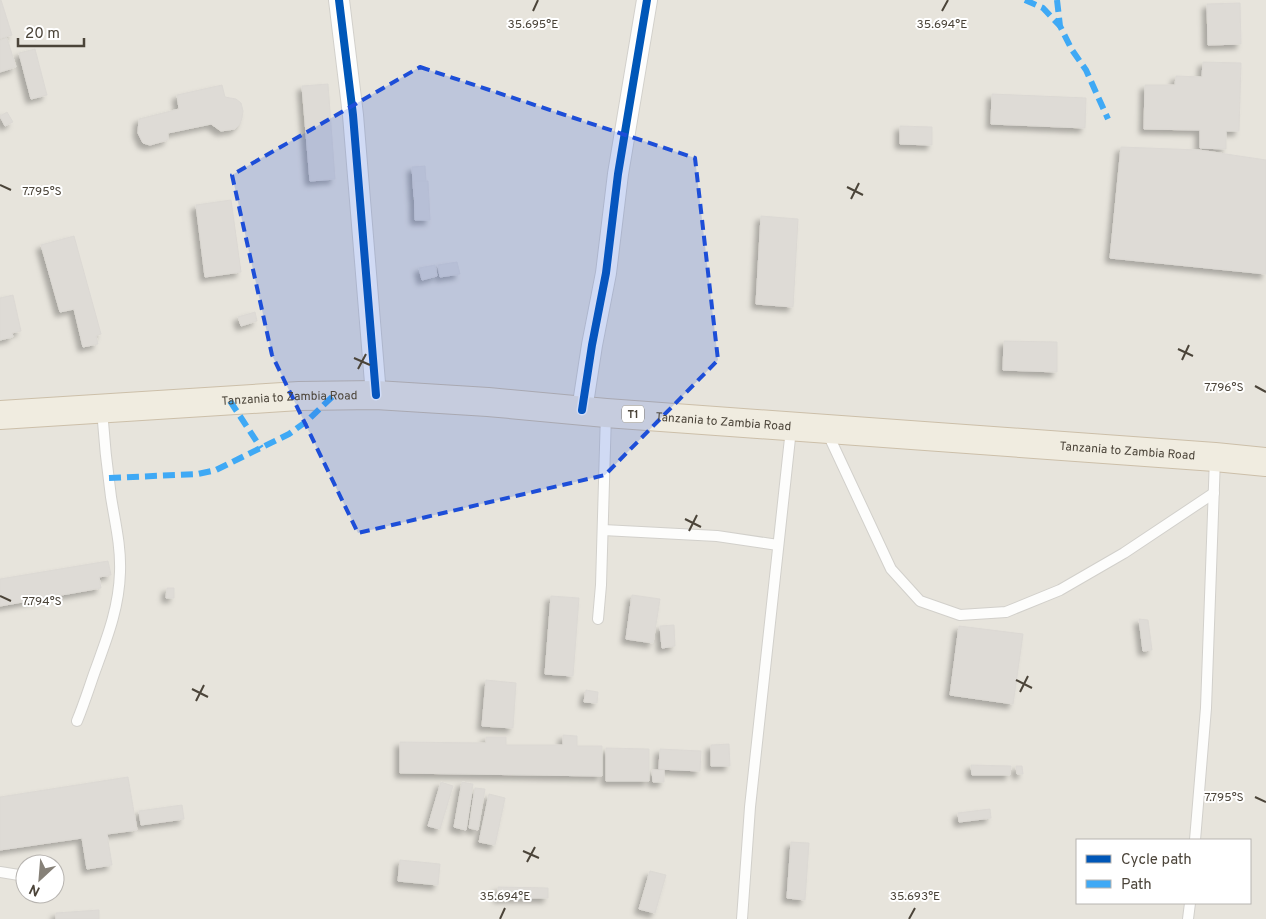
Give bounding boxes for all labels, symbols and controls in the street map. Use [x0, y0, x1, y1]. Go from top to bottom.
scale bar [18, 15, 84, 47]
text: 35.695°E [508, 17, 558, 33]
text: 35.694°E [917, 17, 967, 33]
text: 20 m [25, 25, 60, 44]
text: 7.795°S [22, 184, 62, 200]
text: 7.796°S [1204, 380, 1244, 396]
street label: Tanzania to Zambia Road [221, 388, 358, 410]
road number: T1 [622, 406, 644, 422]
street label: Tanzania to Zambia Road [655, 410, 792, 435]
street label: Tanzania to Zambia Road [1059, 439, 1196, 465]
text: 7.794°S [22, 594, 62, 610]
text: 7.795°S [1204, 790, 1244, 806]
legend [1076, 839, 1251, 904]
text: Cycle path [1121, 851, 1192, 870]
north arrow [15, 854, 65, 904]
text: Path [1121, 876, 1152, 895]
text: N [27, 879, 43, 899]
text: 35.694°E [480, 889, 530, 905]
text: 35.693°E [890, 889, 940, 905]

